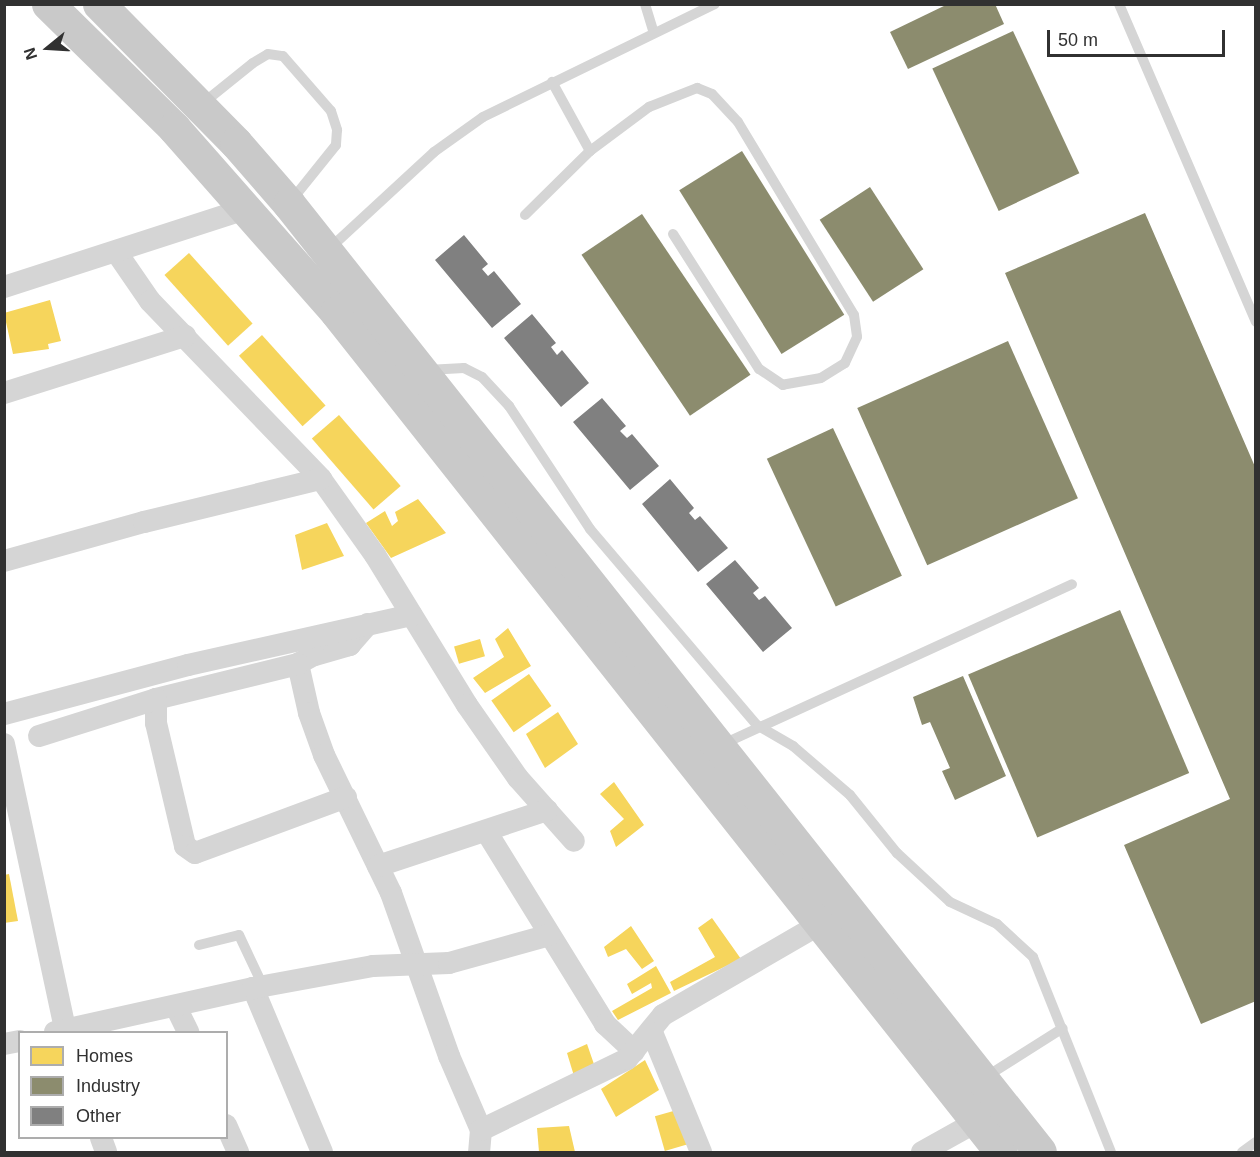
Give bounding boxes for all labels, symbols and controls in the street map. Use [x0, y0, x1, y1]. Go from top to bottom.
north arrow [18, 18, 78, 78]
scale bar [1050, 18, 1228, 56]
text: 50 m [1058, 30, 1098, 50]
text: N [21, 46, 40, 62]
legend [18, 1031, 228, 1139]
text: Homes [76, 1046, 133, 1066]
text: Industry [76, 1076, 140, 1096]
text: Other [76, 1106, 121, 1126]

